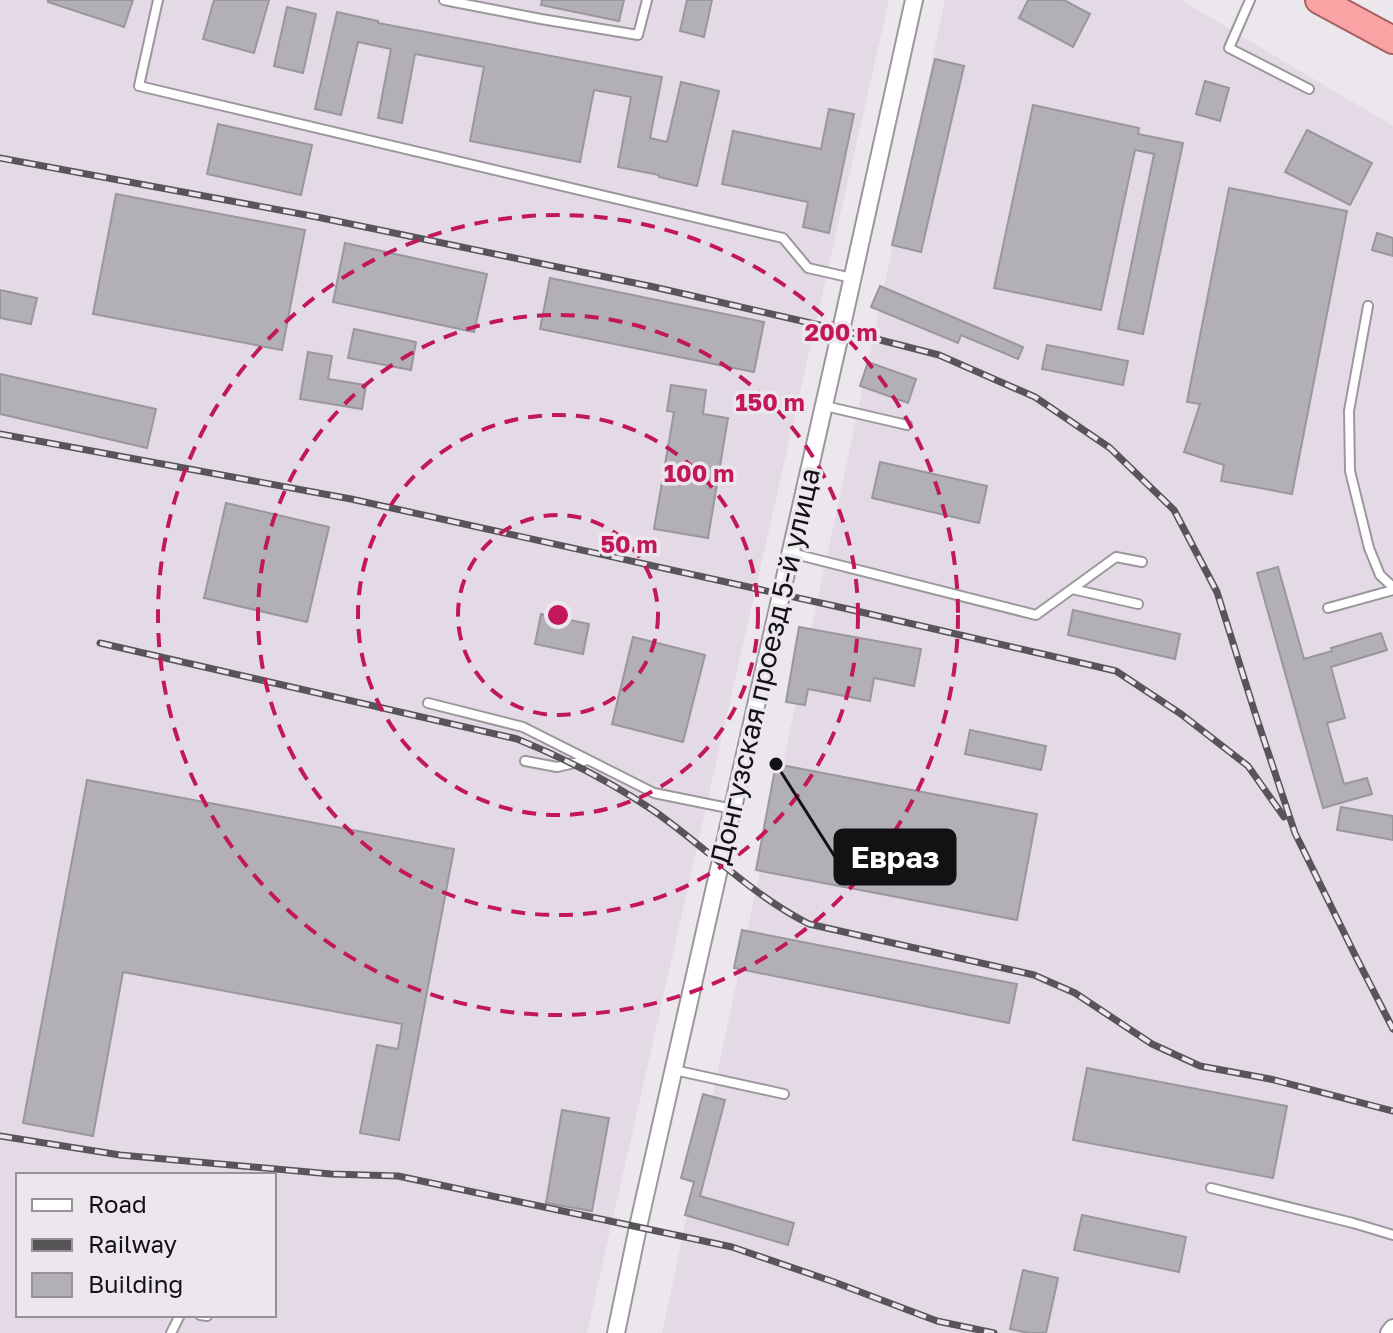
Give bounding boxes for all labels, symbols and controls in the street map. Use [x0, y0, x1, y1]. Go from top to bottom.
text: 200 m [805, 317, 877, 346]
text: 150 m [735, 387, 805, 416]
text: 100 m [664, 458, 734, 487]
street label: Донгузская проезд 5-й улица [703, 464, 826, 867]
text: 50 m [600, 529, 658, 558]
centre of rings [544, 601, 572, 629]
callout: Евраз [835, 830, 955, 884]
text: Евраз [851, 839, 939, 875]
legend [16, 1173, 276, 1317]
text: Road [88, 1189, 147, 1218]
text: Railway [88, 1229, 177, 1258]
text: Building [88, 1269, 183, 1298]

